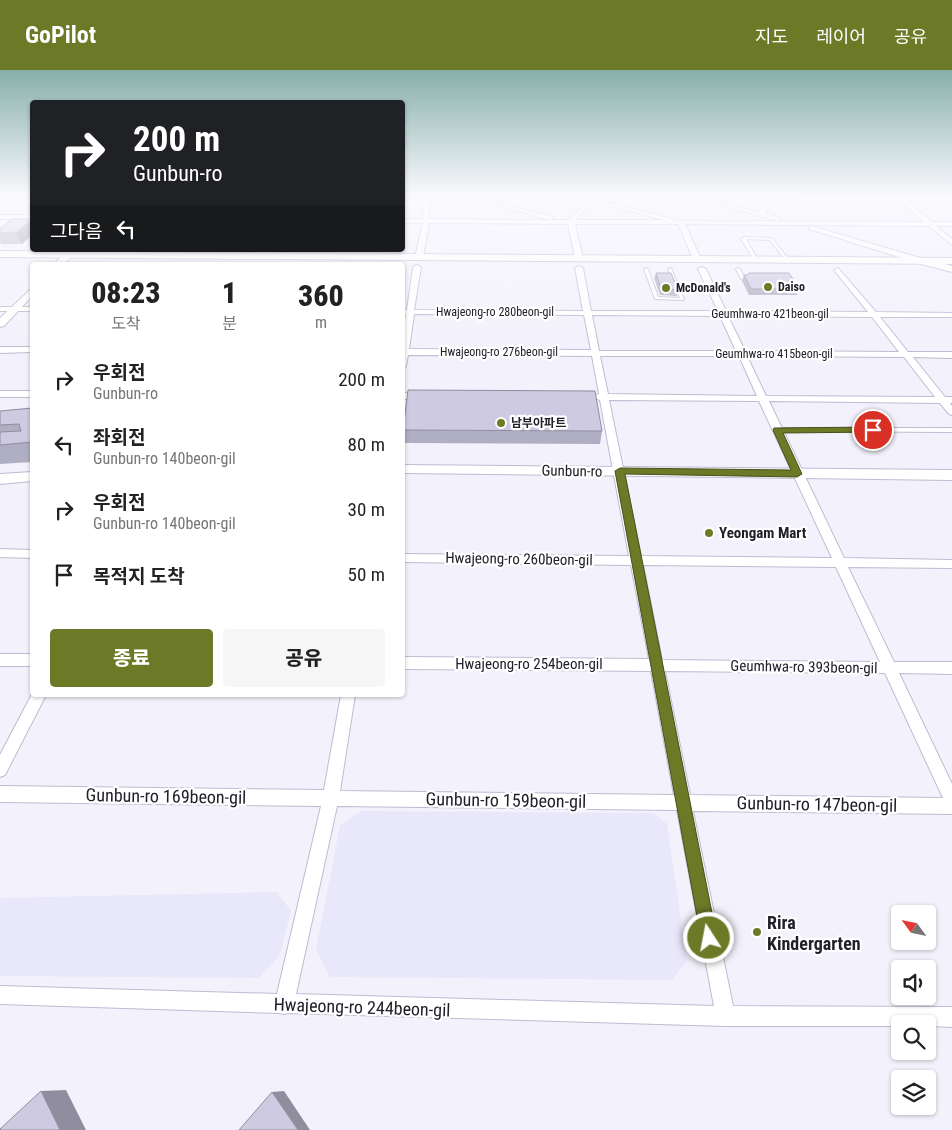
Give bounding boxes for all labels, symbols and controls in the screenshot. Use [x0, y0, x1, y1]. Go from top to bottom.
text: GoPilot [25, 21, 96, 49]
text: 지도 [755, 26, 788, 47]
text: 레이어 [816, 26, 866, 47]
text: 공유 [894, 26, 927, 47]
text: 200 m [133, 119, 220, 160]
icon: right [50, 120, 115, 185]
text: Gunbun-ro [133, 161, 222, 186]
icon: left [112, 215, 140, 243]
text: 그다음 [50, 220, 102, 243]
text: 08:23 [91, 275, 161, 310]
text: 1 [222, 275, 237, 310]
text: 360 [298, 278, 344, 313]
place label: Daiso [778, 280, 805, 294]
place label: McDonald's [676, 281, 731, 295]
marker: Daiso [762, 281, 774, 293]
marker: McDonald's [660, 282, 672, 294]
street label: Hwajeong-ro 280beon-gil [436, 305, 554, 319]
street label: Geumhwa-ro 421beon-gil [711, 307, 829, 321]
text: m [315, 313, 327, 332]
text: 도착 [111, 314, 141, 333]
text: 분 [222, 314, 237, 333]
street label: Hwajeong-ro 276beon-gil [440, 345, 558, 359]
street label: Geumhwa-ro 415beon-gil [715, 347, 833, 361]
text: 우회전 [93, 361, 145, 384]
icon: right [50, 366, 78, 394]
text: 200 m [338, 368, 385, 391]
text: Gunbun-ro [93, 384, 158, 403]
pin [852, 409, 894, 451]
place label: 남부아파트 [511, 416, 566, 430]
icon: arrive [859, 416, 887, 444]
marker: 남부아파트 [495, 417, 507, 429]
text: 좌회전 [93, 426, 145, 449]
icon: left [50, 431, 78, 459]
text: 80 m [348, 433, 385, 456]
text: Gunbun-ro 140beon-gil [93, 449, 236, 468]
street label: Gunbun-ro [541, 461, 603, 481]
text: 우회전 [93, 491, 145, 514]
icon: right [50, 496, 78, 524]
text: 30 m [348, 498, 385, 521]
text: Gunbun-ro 140beon-gil [93, 514, 236, 533]
place label: Yeongam Mart [719, 524, 807, 542]
marker: Yeongam Mart [703, 527, 715, 539]
street label: Hwajeong-ro 260beon-gil [445, 549, 593, 569]
icon: arrive [50, 561, 78, 589]
text: 50 m [348, 563, 385, 586]
text: 목적지 도착 [93, 565, 185, 588]
button: 종료 [50, 629, 213, 687]
button: 공유 [223, 629, 385, 687]
street label: Hwajeong-ro 254beon-gil [455, 655, 603, 673]
street label: Geumhwa-ro 393beon-gil [730, 657, 878, 677]
street label: Gunbun-ro 169beon-gil [86, 784, 246, 808]
street label: Gunbun-ro 159beon-gil [426, 788, 586, 812]
street label: Gunbun-ro 147beon-gil [737, 792, 897, 816]
north arrow [891, 905, 936, 950]
map controls [891, 905, 936, 1115]
position arrow [682, 911, 734, 963]
place label: Rira Kindergarten [767, 912, 861, 954]
marker: Rira Kindergarten [751, 926, 763, 938]
button: sound [891, 960, 936, 1005]
street label: Hwajeong-ro 244beon-gil [273, 993, 451, 1021]
button: search [891, 1015, 936, 1060]
button: layers [891, 1070, 936, 1115]

